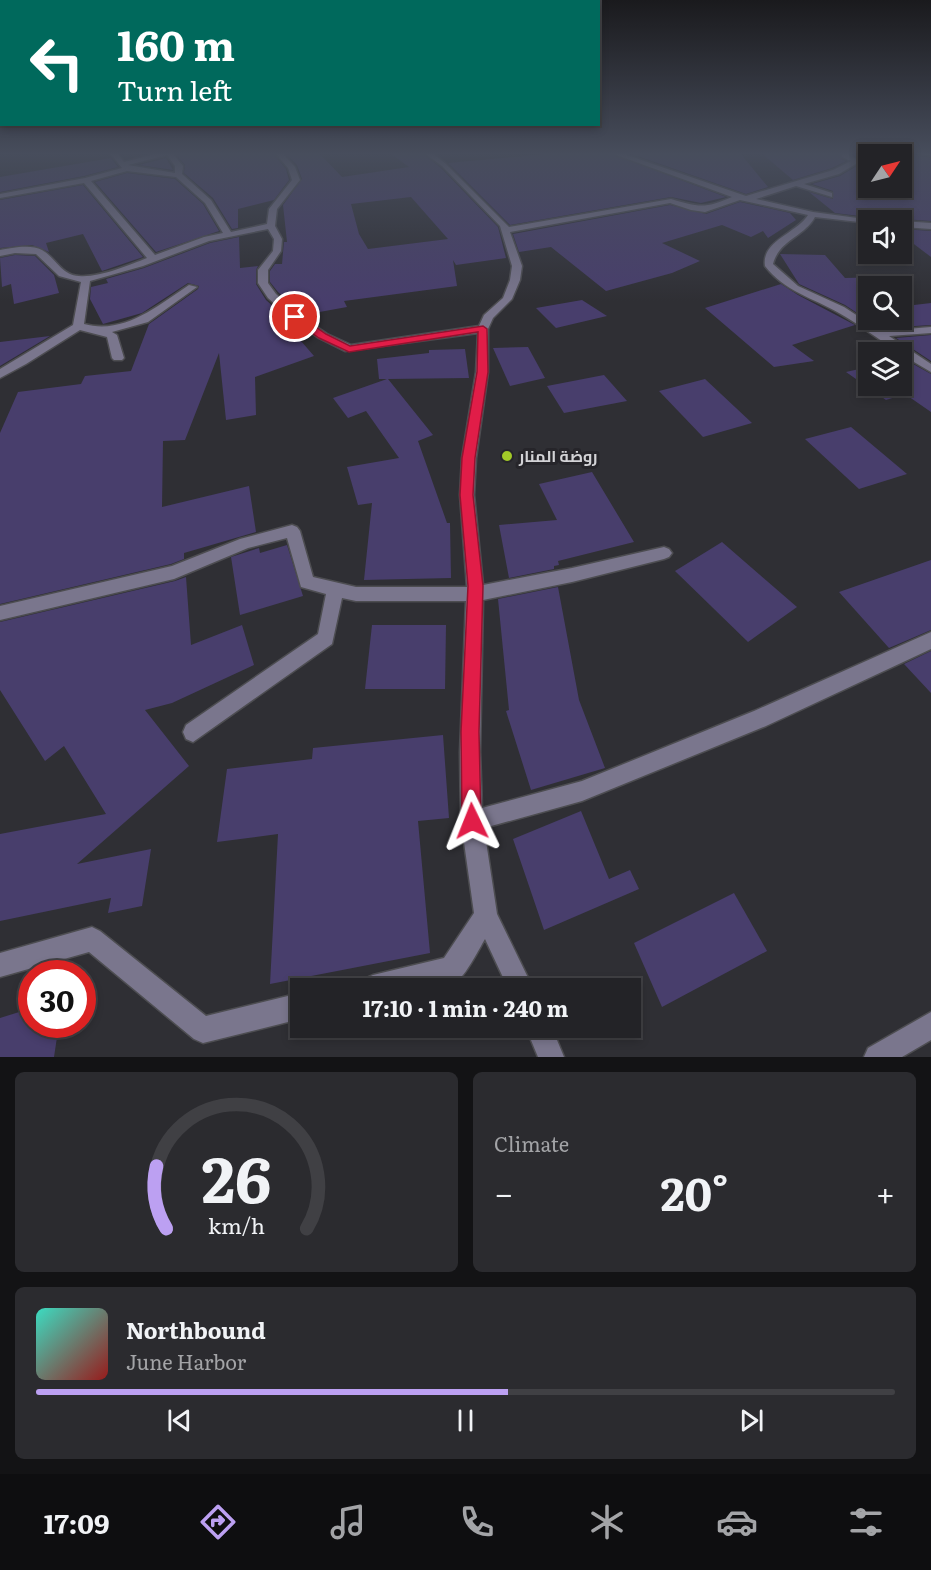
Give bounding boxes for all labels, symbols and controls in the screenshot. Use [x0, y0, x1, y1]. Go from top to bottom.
text: 160 m [117, 12, 235, 74]
icon: left [18, 24, 96, 102]
text: Turn left [117, 69, 232, 109]
north arrow [858, 144, 912, 198]
map controls [858, 144, 912, 396]
button: sound [858, 210, 912, 264]
button: search [858, 276, 912, 330]
pin [269, 291, 320, 342]
icon: arrive [278, 300, 311, 333]
button: layers [858, 342, 912, 396]
place label: روضة المنار [518, 443, 597, 467]
marker: روضة المنار [500, 449, 514, 463]
position arrow [440, 789, 504, 853]
speed limit sign: 30 [18, 960, 96, 1038]
text: 17:10 · 1 min · 240 m [363, 991, 568, 1024]
text: Climate [494, 1128, 569, 1158]
text: 26 [202, 1130, 271, 1222]
text: 20° [660, 1158, 729, 1225]
text: − [494, 1167, 513, 1216]
text: + [876, 1167, 895, 1216]
text: km/h [208, 1209, 265, 1241]
text: Northbound [126, 1313, 266, 1346]
text: June Harbor [126, 1346, 246, 1376]
icon: previous [163, 1404, 196, 1437]
icon: pause [449, 1404, 482, 1437]
icon: next [735, 1404, 768, 1437]
icon: directions [197, 1501, 239, 1543]
icon: music [327, 1501, 369, 1543]
icon: phone [456, 1501, 498, 1543]
icon: climate [586, 1501, 628, 1543]
icon: car [716, 1501, 758, 1543]
icon: filters [845, 1501, 887, 1543]
text: 17:09 [44, 1502, 110, 1542]

